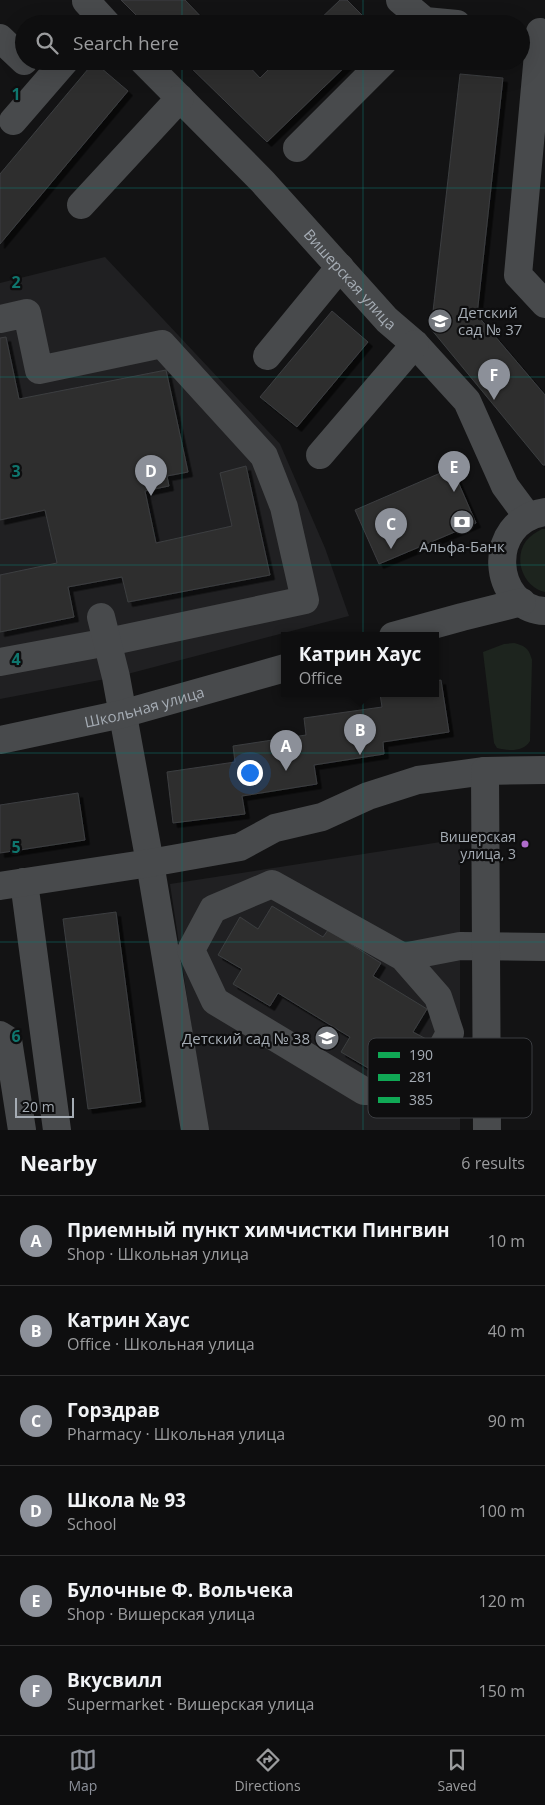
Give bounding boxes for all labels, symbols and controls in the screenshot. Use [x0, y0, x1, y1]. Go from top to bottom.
search box [15, 15, 530, 70]
icon: search [33, 29, 61, 57]
text: Search here [73, 30, 179, 56]
text: 1 [11, 83, 21, 105]
street label: Вишерская улица [300, 224, 401, 334]
text: 2 [11, 271, 21, 293]
place label: Детский сад № 37 [458, 302, 522, 339]
school or university icon: Детский сад № 37 [427, 308, 453, 334]
pin: F [478, 359, 510, 400]
pin: E [438, 451, 470, 492]
pin: D [135, 455, 167, 496]
text: 3 [11, 460, 21, 482]
pin: C [375, 508, 407, 549]
bank icon: Альфа-Банк [449, 509, 475, 535]
place label: Альфа-Банк [419, 536, 505, 556]
popup [281, 632, 439, 697]
text: Катрин Хаус [299, 641, 421, 667]
text: 4 [11, 648, 21, 670]
text: Office [299, 667, 343, 689]
street label: Школьная улица [82, 681, 206, 732]
pin: B [344, 714, 376, 755]
pin: A [270, 730, 302, 771]
your location [237, 760, 263, 786]
place label: Вишерская улица, 3 [440, 827, 516, 863]
text: 5 [11, 836, 21, 858]
marker: Вишерская улица, 3 [520, 839, 530, 849]
text: 6 [11, 1025, 21, 1047]
school or university icon: Детский сад № 38 [314, 1025, 340, 1051]
place label: Детский сад № 38 [182, 1028, 310, 1048]
legend [368, 1038, 532, 1118]
text: 190 [409, 1045, 433, 1064]
text: 281 [409, 1067, 433, 1086]
text: 385 [409, 1090, 433, 1109]
scale bar [15, 1095, 74, 1118]
text: 20 m [22, 1097, 55, 1116]
text: Nearby [20, 1149, 97, 1177]
text: 6 results [461, 1152, 525, 1174]
text: Приемный пункт химчистки Пингвин [67, 1217, 450, 1243]
text: A [30, 1230, 42, 1252]
text: 10 m [488, 1230, 525, 1252]
text: Shop · Школьная улица [67, 1243, 249, 1265]
text: Катрин Хаус [67, 1307, 190, 1333]
text: B [31, 1320, 41, 1342]
text: 40 m [488, 1320, 525, 1342]
text: Office · Школьная улица [67, 1333, 255, 1355]
text: Горздрав [67, 1397, 160, 1423]
text: C [31, 1410, 41, 1432]
text: 90 m [488, 1410, 525, 1432]
text: Pharmacy · Школьная улица [67, 1423, 285, 1445]
text: Школа № 93 [67, 1487, 186, 1513]
text: D [30, 1500, 42, 1522]
text: 100 m [479, 1500, 525, 1522]
text: School [67, 1513, 117, 1535]
text: Булочные Ф. Вольчека [67, 1577, 293, 1603]
text: E [32, 1590, 40, 1612]
text: 120 m [479, 1590, 525, 1612]
text: Shop · Вишерская улица [67, 1603, 255, 1625]
text: Вкусвилл [67, 1667, 162, 1693]
text: F [32, 1680, 40, 1702]
text: 150 m [479, 1680, 525, 1702]
text: Supermarket · Вишерская улица [67, 1693, 314, 1715]
tab: Map [68, 1746, 97, 1795]
tab: Directions [234, 1746, 301, 1795]
tab: Saved [438, 1746, 476, 1795]

